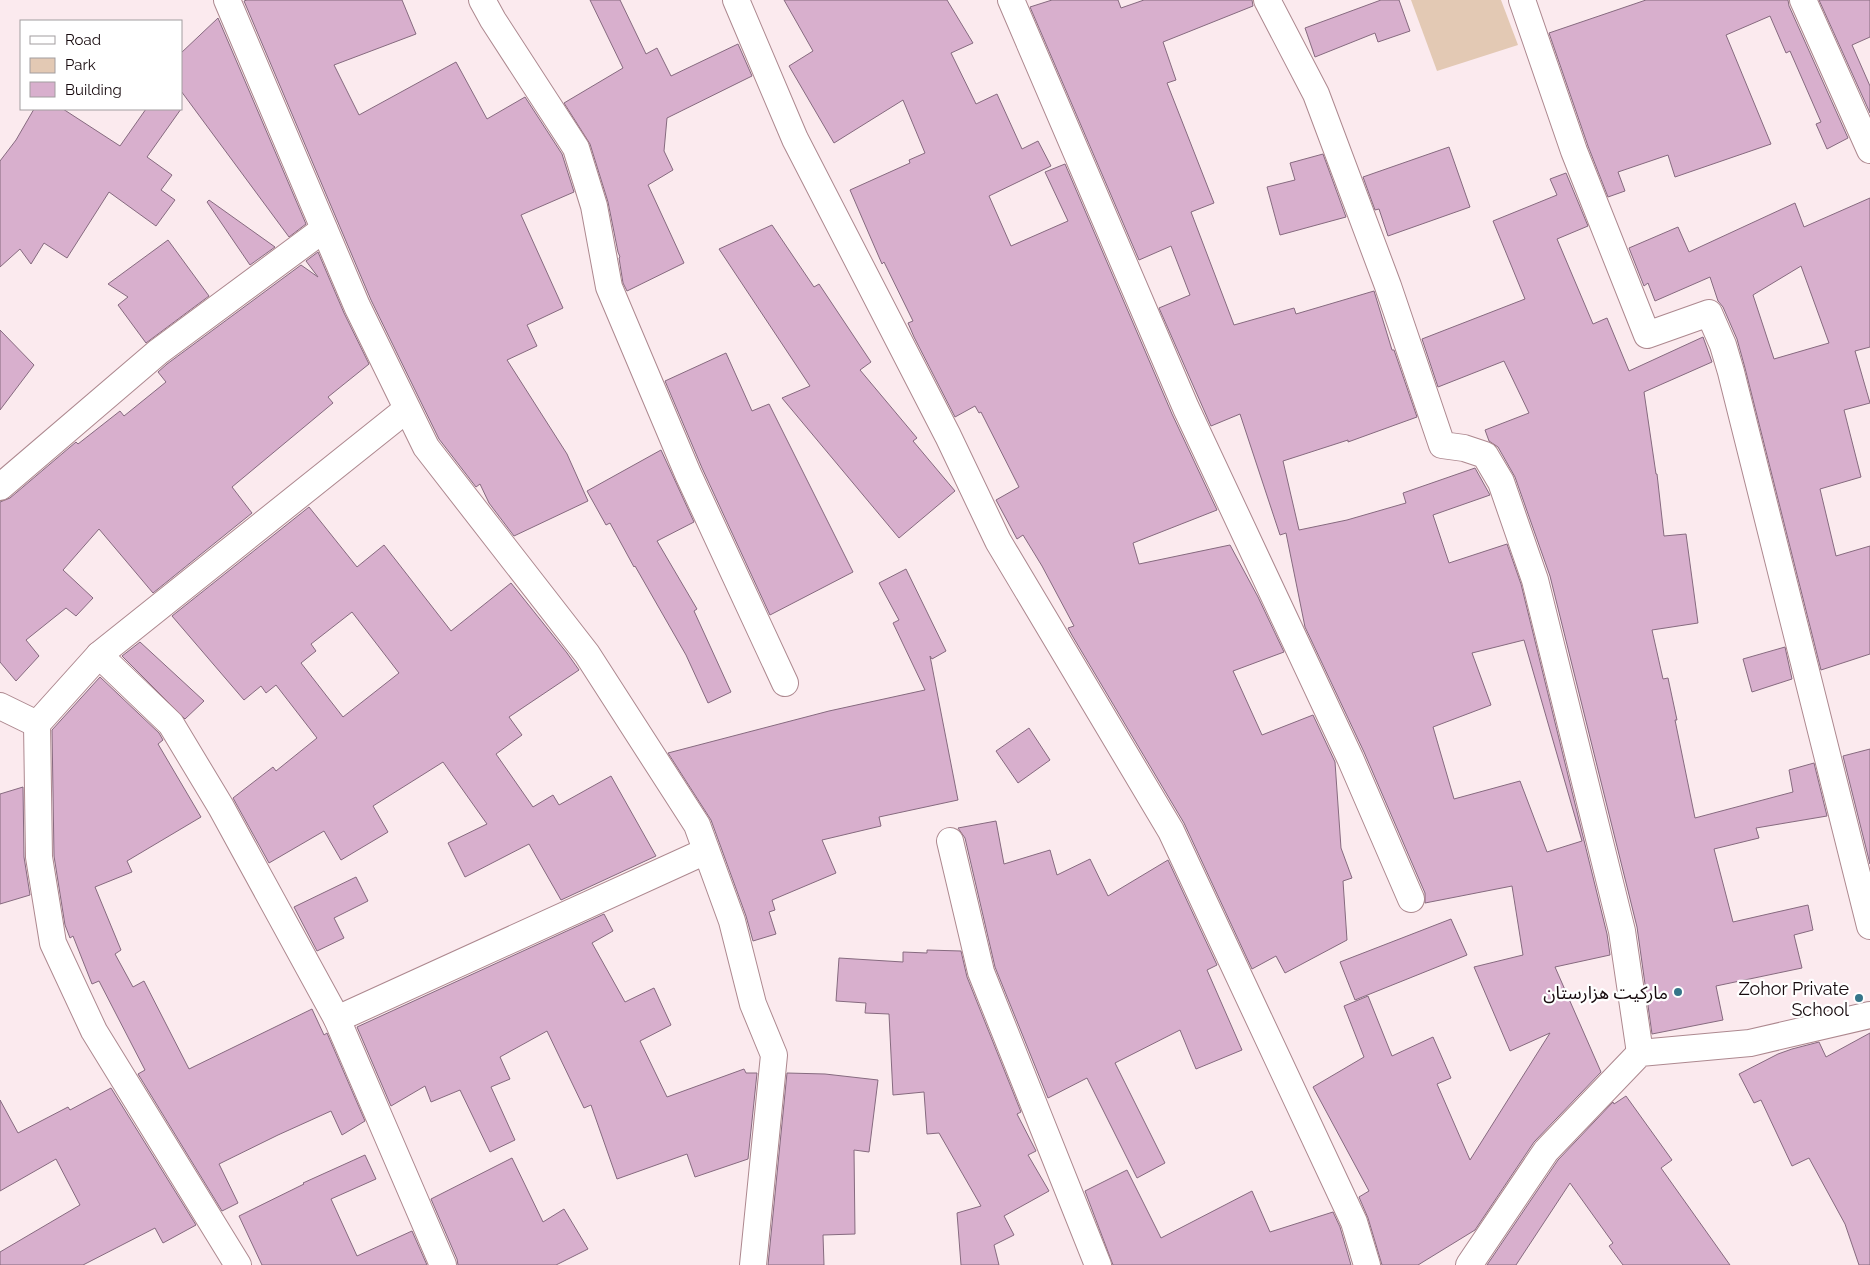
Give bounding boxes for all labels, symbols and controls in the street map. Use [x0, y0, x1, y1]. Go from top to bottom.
legend [20, 20, 182, 110]
text: Road [65, 31, 101, 49]
text: Park [65, 56, 96, 74]
text: Building [65, 81, 122, 99]
place label: Zohor Private School [1739, 978, 1849, 1020]
place label: مارکیت هزارستان [1543, 982, 1668, 1004]
marker: مارکیت هزارستان [1672, 986, 1684, 998]
marker: Zohor Private School [1853, 992, 1865, 1004]

